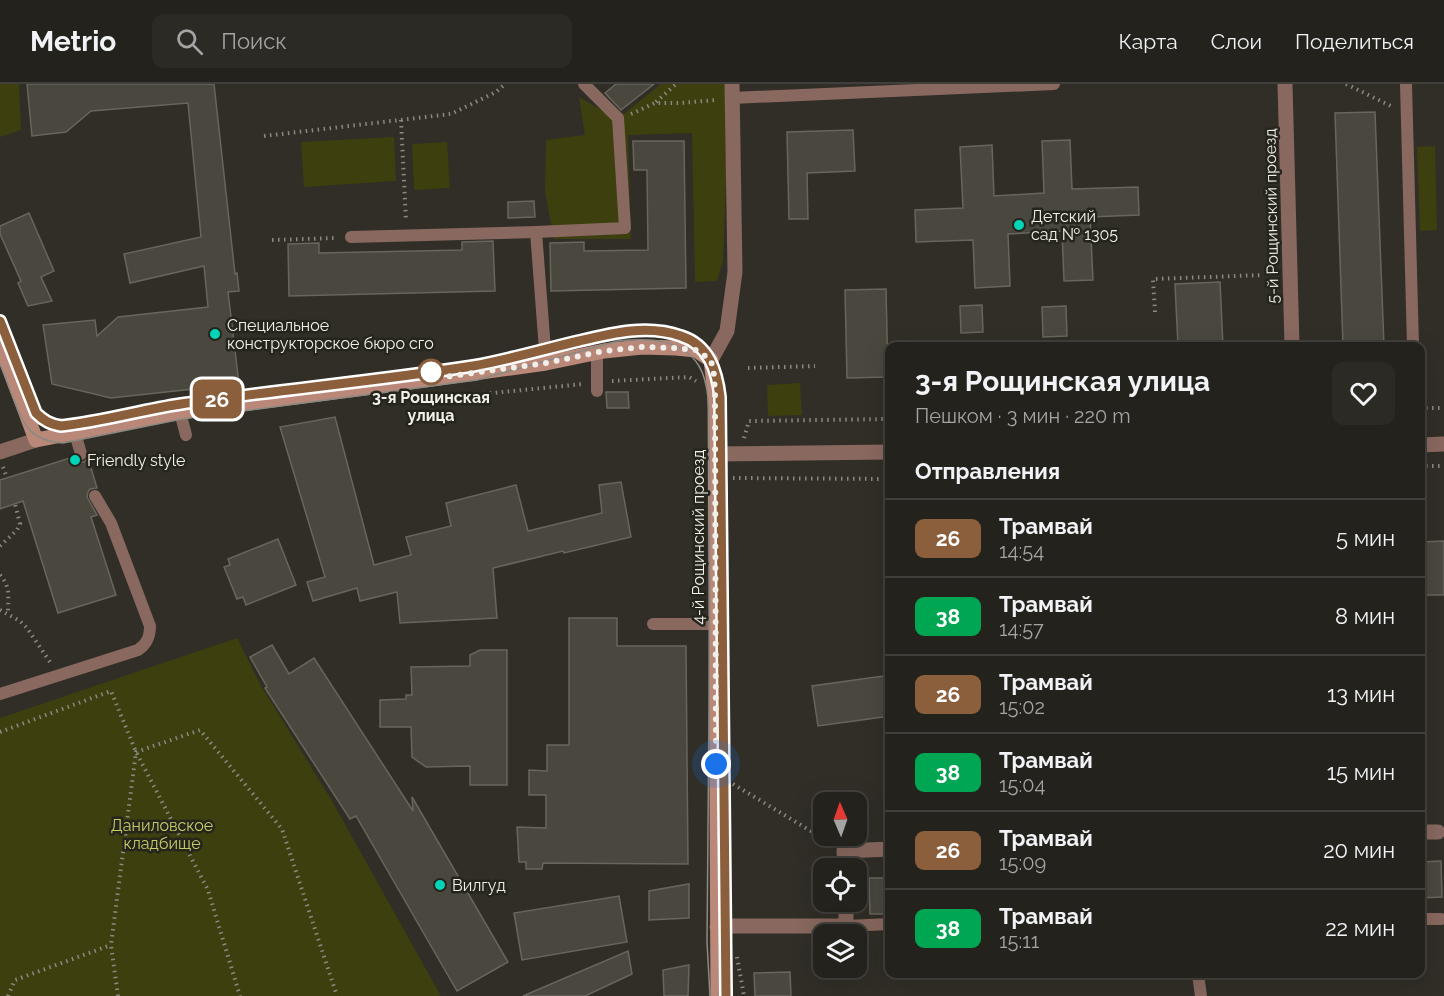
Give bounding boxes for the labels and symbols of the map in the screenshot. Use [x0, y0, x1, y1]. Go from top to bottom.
street label: 5-й Рощинский проезд [1260, 128, 1283, 304]
place label: Детский сад № 1305 [1031, 207, 1118, 244]
marker: Детский сад № 1305 [1012, 218, 1026, 232]
place label: Специальное конструкторское бюро сго [227, 316, 434, 353]
marker: Специальное конструкторское бюро сго [208, 327, 222, 341]
marker: 3-я Рощинская улица [418, 359, 444, 385]
line badge: 26 [190, 380, 244, 418]
place label: 3-я Рощинская улица [372, 388, 490, 425]
street label: 4-й Рощинский проезд [689, 449, 708, 625]
place label: Friendly style [87, 451, 186, 470]
marker: Friendly style [68, 453, 82, 467]
your location [701, 749, 731, 779]
north arrow [813, 792, 867, 846]
park label: Даниловское кладбище [111, 816, 213, 853]
place label: Вилгуд [452, 876, 506, 895]
marker: Вилгуд [433, 878, 447, 892]

